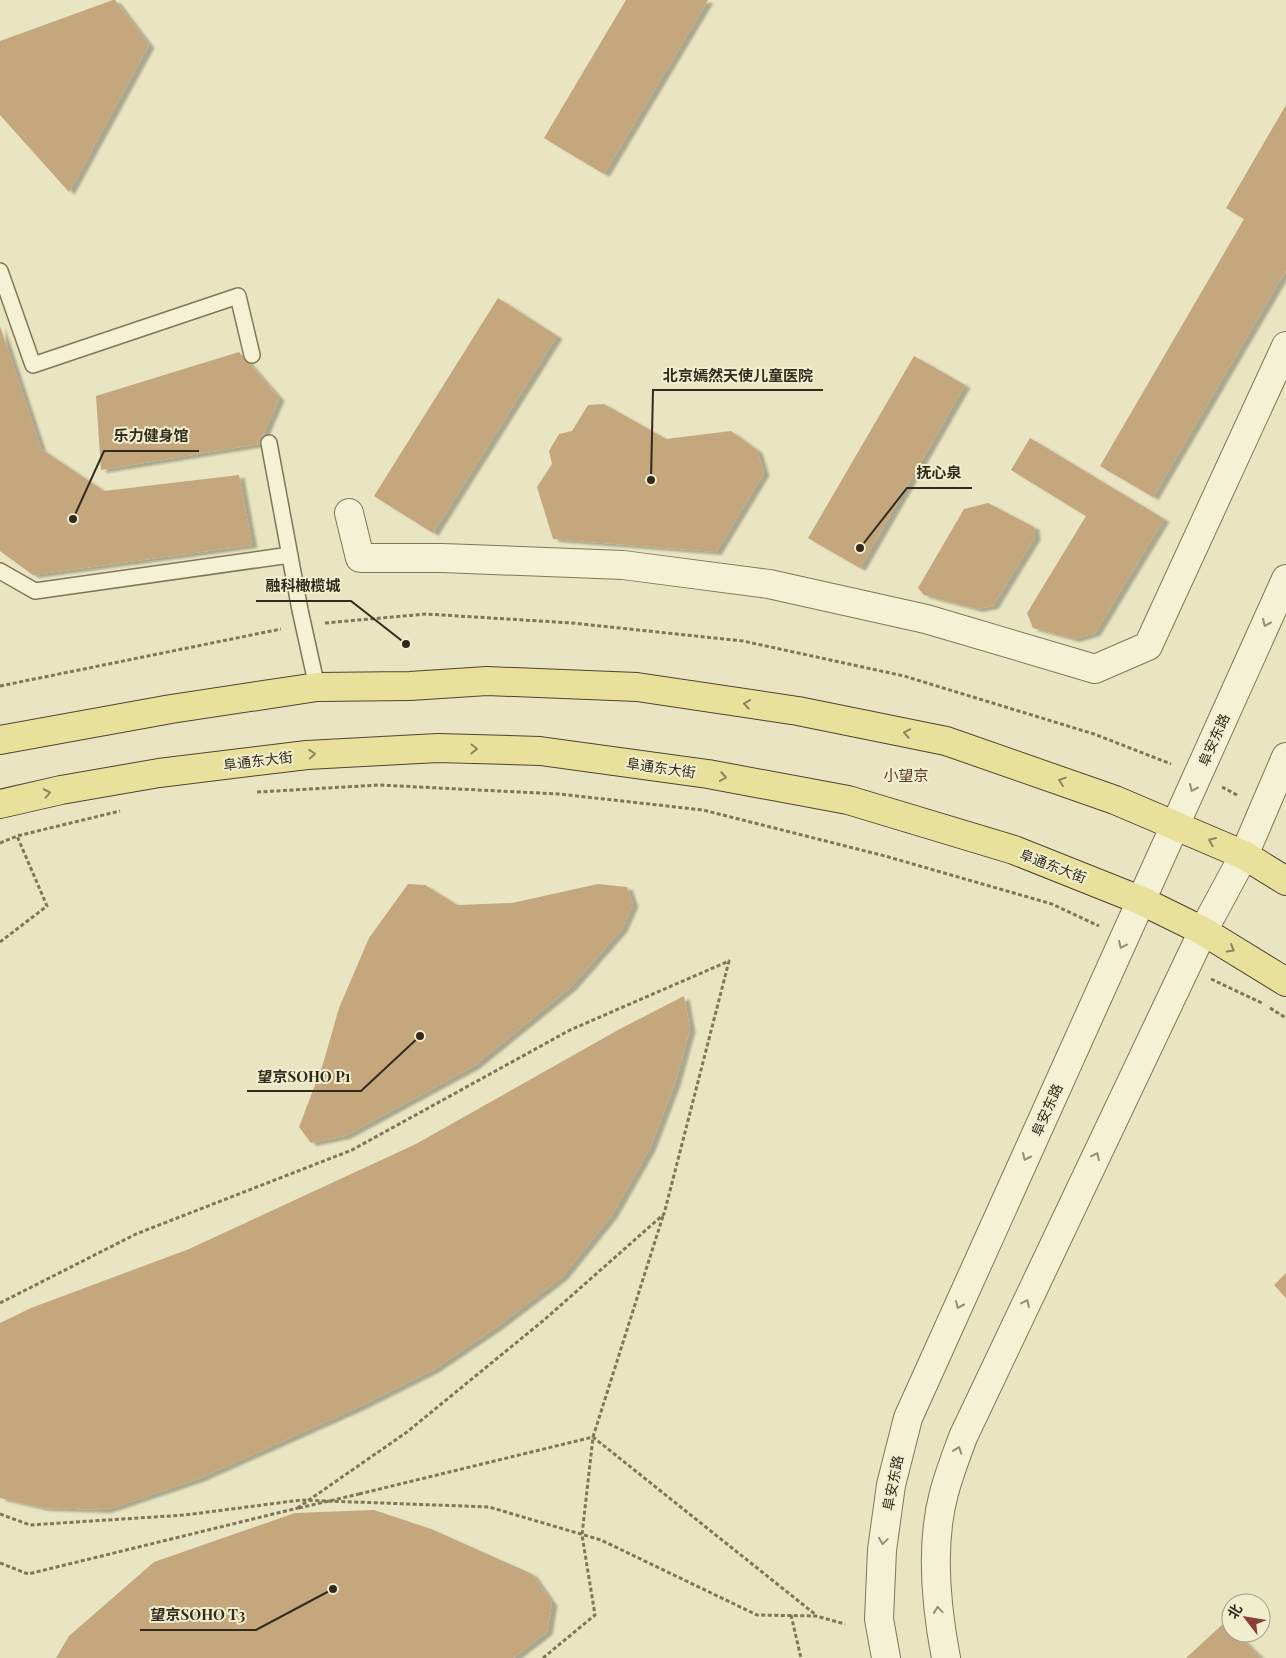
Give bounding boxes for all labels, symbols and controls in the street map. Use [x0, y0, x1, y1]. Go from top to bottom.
callout: 北京嫣然天使儿童医院 [653, 360, 823, 390]
text: 北京嫣然天使儿童医院 [663, 365, 813, 385]
callout: 乐力健身馆 [104, 421, 199, 451]
text: 乐力健身馆 [113, 425, 189, 445]
callout: 抚心泉 [907, 458, 972, 488]
text: 抚心泉 [916, 462, 962, 482]
callout: 融科橄榄城 [256, 571, 351, 601]
text: 融科橄榄城 [265, 575, 341, 595]
one-way arrow [1262, 618, 1273, 627]
one-way arrow [743, 699, 751, 709]
street label: 阜安东路 [1193, 710, 1234, 769]
one-way arrow [902, 728, 911, 739]
one-way arrow [471, 744, 479, 754]
street label: 阜通东大街 [222, 747, 294, 774]
one-way arrow [308, 749, 316, 760]
street label: 阜通东大街 [625, 753, 697, 782]
district label: 小望京 [883, 765, 929, 785]
one-way arrow [718, 771, 727, 781]
one-way arrow [1058, 777, 1066, 787]
one-way arrow [1189, 783, 1199, 792]
one-way arrow [43, 788, 52, 799]
one-way arrow [1208, 837, 1217, 848]
street label: 阜通东大街 [1017, 844, 1089, 887]
one-way arrow [1117, 940, 1128, 949]
one-way arrow [1226, 942, 1235, 952]
callout: 望京SOHO P1 [247, 1061, 361, 1091]
text: 望京SOHO P1 [257, 1066, 351, 1086]
street label: 阜安东路 [1026, 1080, 1067, 1139]
one-way arrow [1021, 1152, 1032, 1161]
one-way arrow [1090, 1152, 1100, 1161]
one-way arrow [1020, 1299, 1031, 1308]
one-way arrow [955, 1300, 965, 1309]
one-way arrow [952, 1447, 962, 1455]
street label: 阜安东路 [878, 1454, 907, 1512]
one-way arrow [878, 1538, 889, 1546]
north arrow [1221, 1593, 1271, 1643]
callout: 望京SOHO T3 [140, 1600, 256, 1630]
text: 北 [1223, 1600, 1246, 1622]
text: 望京SOHO T3 [151, 1604, 245, 1624]
one-way arrow [933, 1606, 944, 1614]

